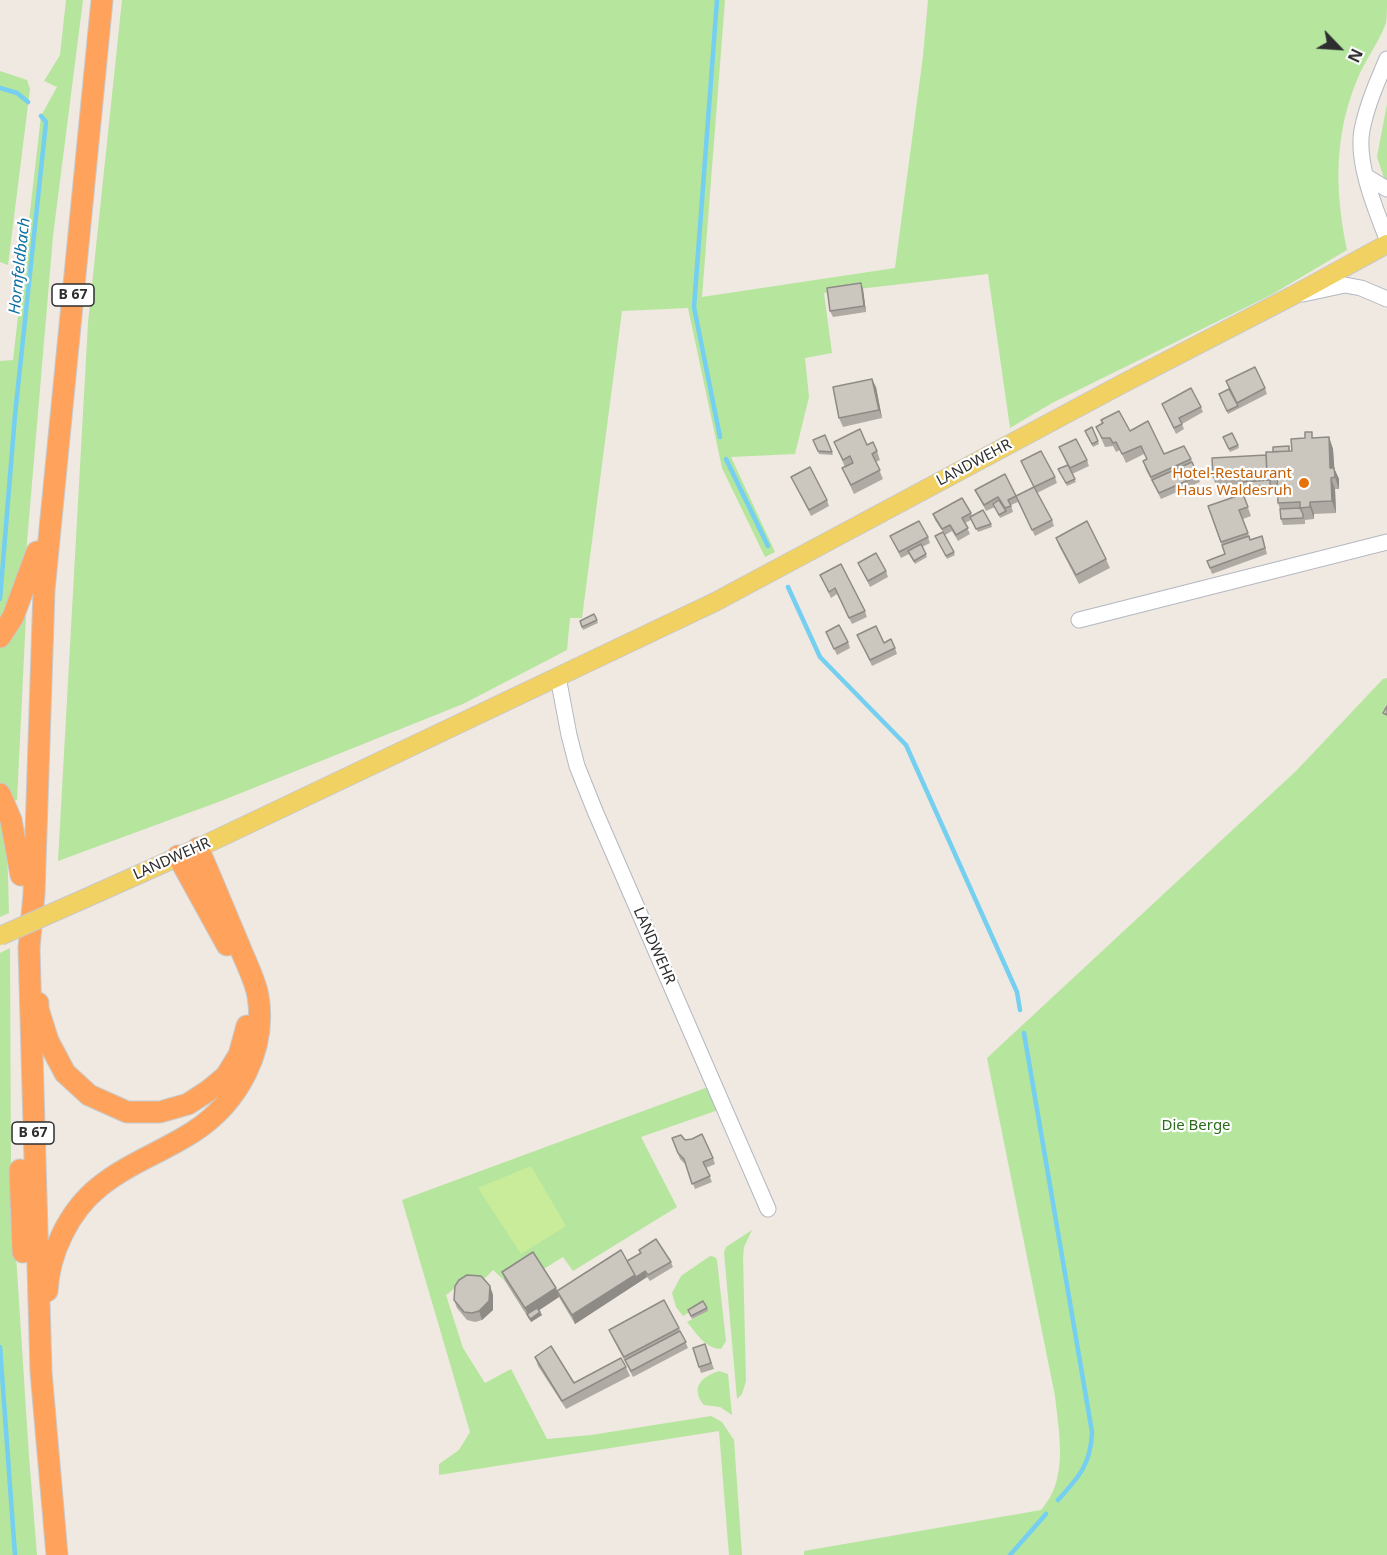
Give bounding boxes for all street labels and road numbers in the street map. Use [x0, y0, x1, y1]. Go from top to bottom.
road number: B 67 [52, 284, 94, 306]
street label: LANDWEHR [933, 436, 1015, 490]
street label: LANDWEHR [131, 834, 213, 884]
street label: LANDWEHR [629, 905, 679, 987]
road number: B 67 [12, 1122, 54, 1144]

